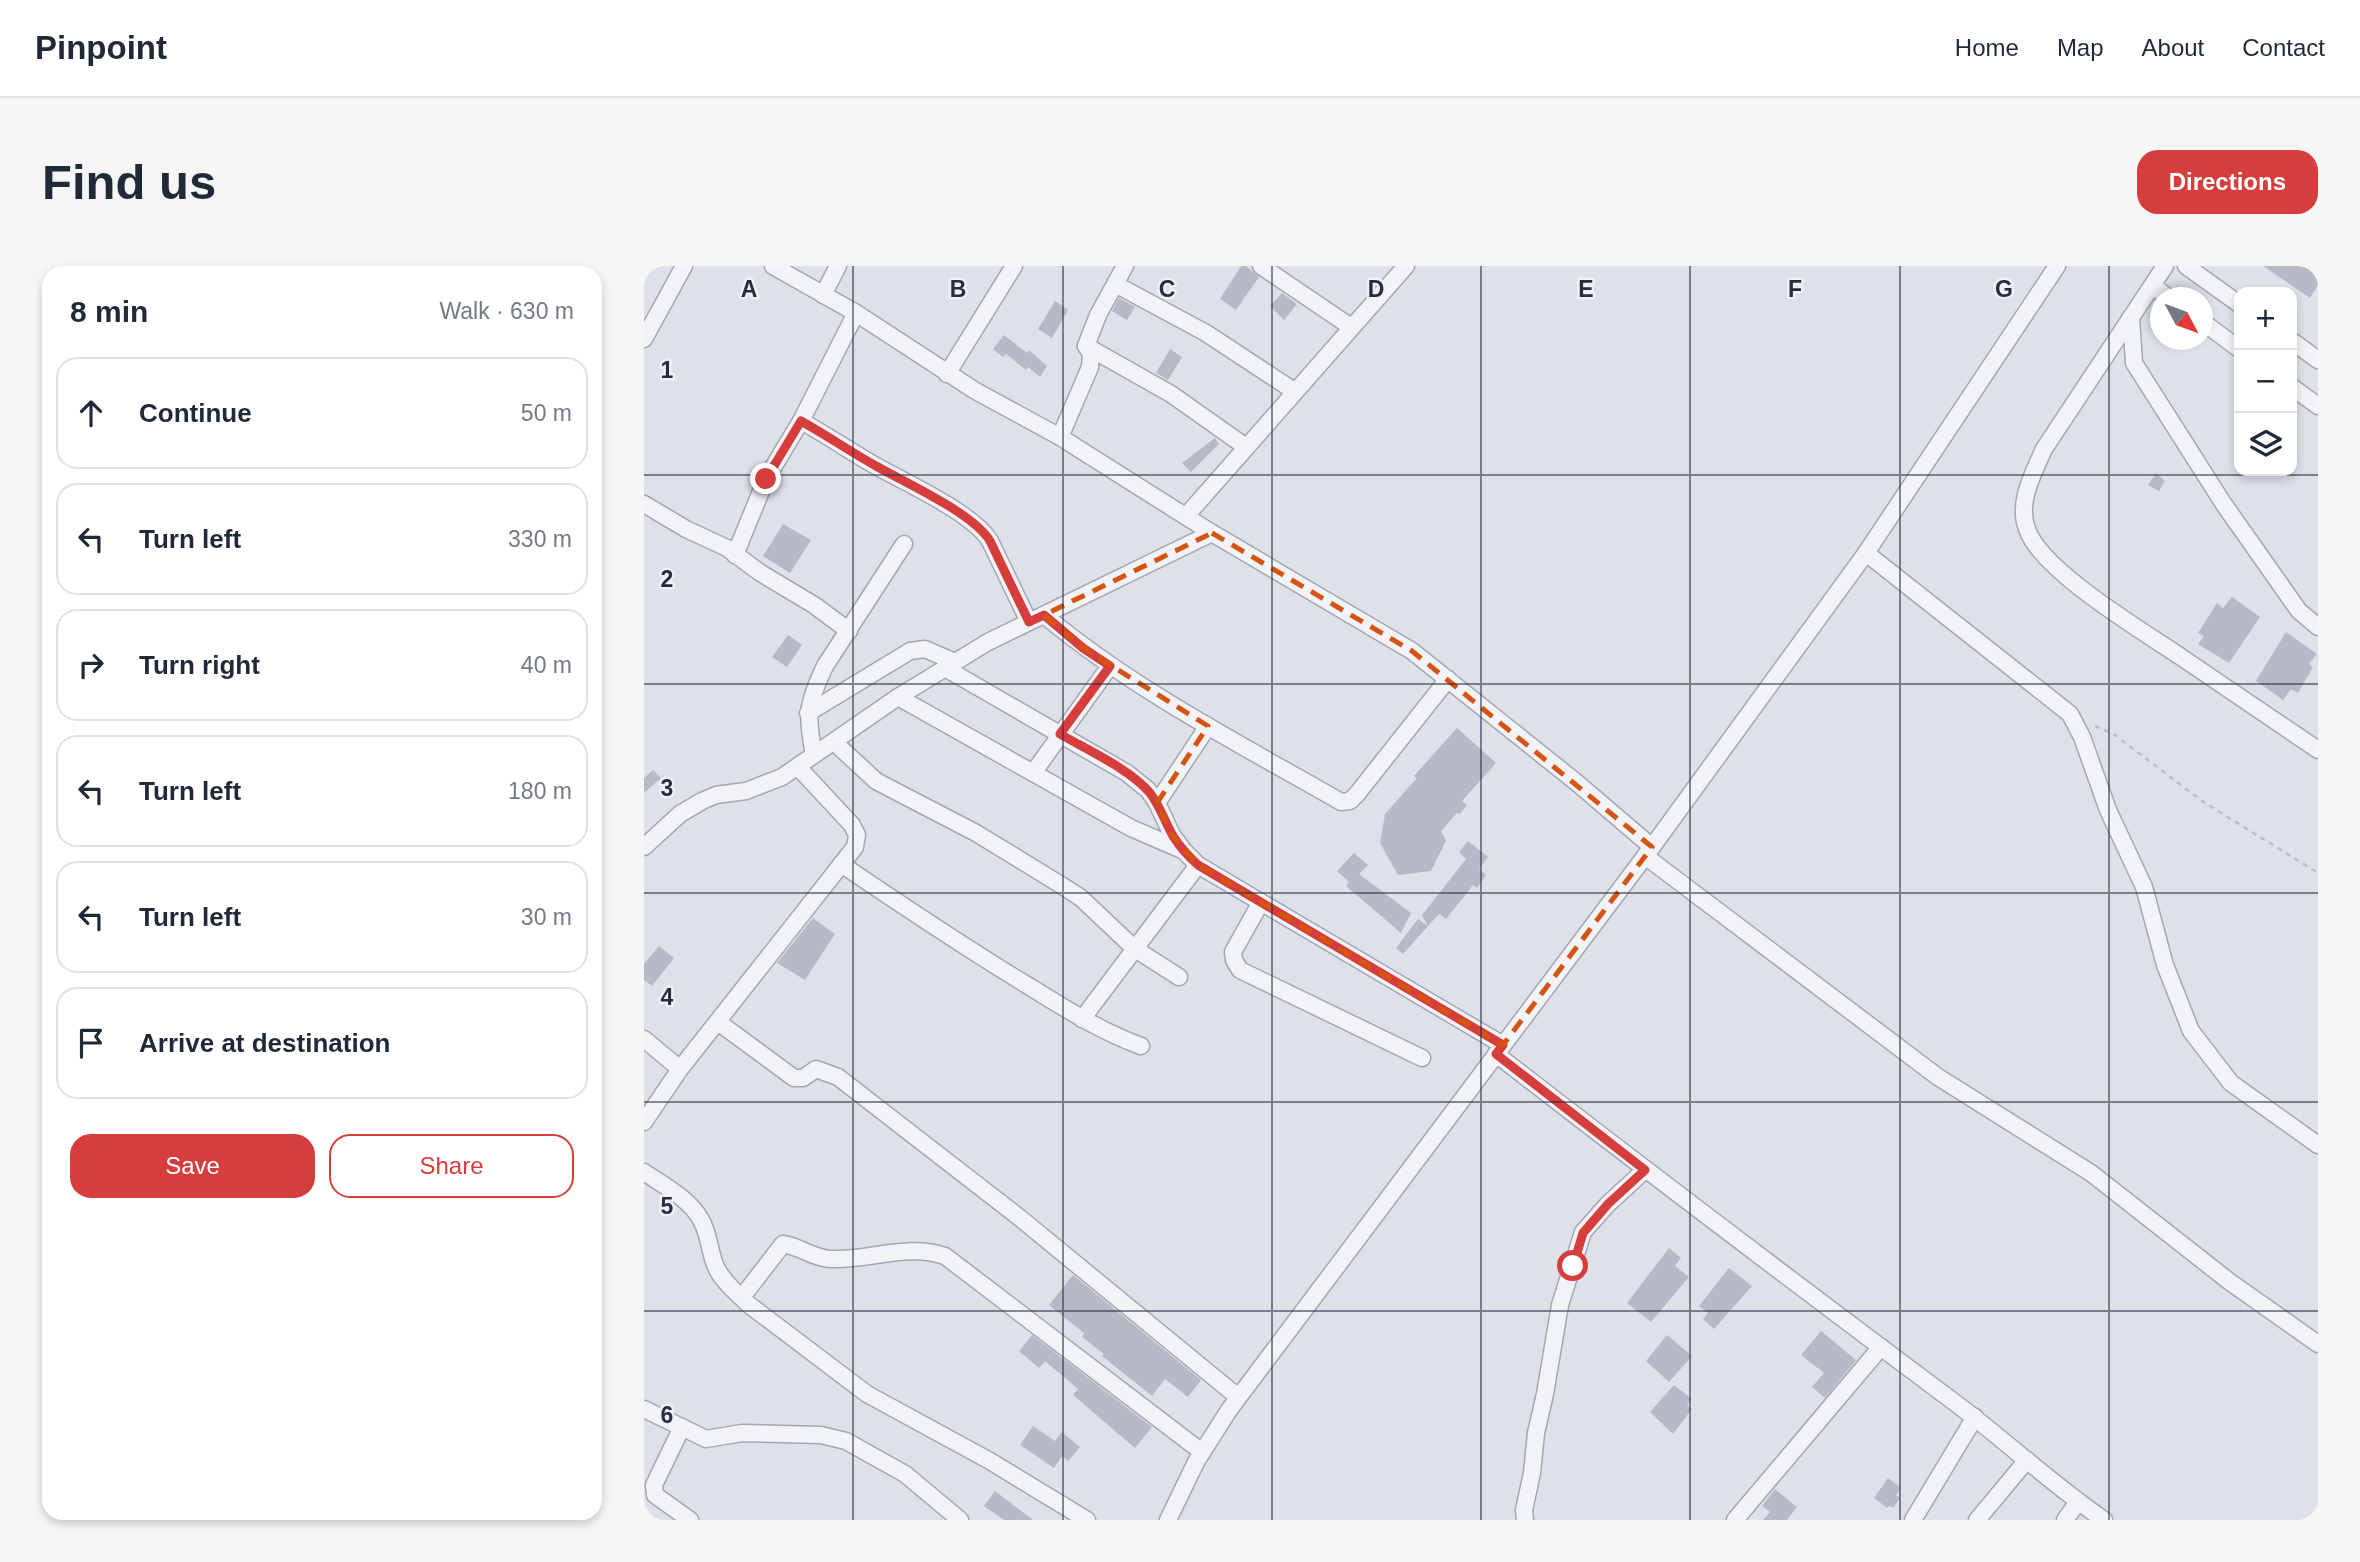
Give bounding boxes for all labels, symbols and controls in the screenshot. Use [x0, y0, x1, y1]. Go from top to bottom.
text: Pinpoint [35, 29, 167, 66]
text: Home [1955, 34, 2019, 61]
text: Map [2057, 34, 2104, 61]
text: About [2142, 34, 2204, 61]
text: Contact [2242, 34, 2325, 61]
button: Directions [2137, 150, 2318, 214]
text: Find us [42, 155, 216, 209]
text: A [741, 276, 757, 302]
text: B [950, 276, 966, 302]
text: C [1159, 276, 1175, 302]
text: D [1368, 276, 1384, 302]
text: E [1578, 276, 1594, 302]
text: F [1788, 276, 1802, 302]
text: G [1995, 276, 2013, 302]
north arrow [2150, 287, 2213, 350]
map controls [2234, 287, 2297, 476]
button: + [2234, 287, 2297, 350]
text: 8 min [70, 295, 148, 328]
text: Walk · 630 m [439, 298, 574, 324]
button: − [2234, 350, 2297, 413]
text: 1 [661, 357, 674, 383]
icon: ahead [72, 394, 110, 432]
text: Continue [139, 398, 252, 428]
text: 50 m [521, 400, 572, 426]
button: layers [2234, 413, 2297, 476]
route end [750, 463, 781, 494]
icon: left [72, 520, 110, 558]
text: Turn left [139, 524, 241, 554]
text: 330 m [508, 526, 572, 552]
text: 2 [661, 566, 673, 592]
icon: right [72, 646, 110, 684]
text: Turn right [139, 650, 260, 680]
text: 40 m [521, 652, 572, 678]
icon: left [72, 772, 110, 810]
text: 3 [661, 775, 673, 801]
text: Turn left [139, 776, 241, 806]
text: 180 m [508, 778, 572, 804]
icon: left [72, 898, 110, 936]
text: Turn left [139, 902, 241, 932]
text: 30 m [521, 904, 572, 930]
text: 4 [661, 984, 674, 1010]
icon: arrive [72, 1024, 110, 1062]
text: Arrive at destination [139, 1028, 390, 1058]
button: Save [70, 1134, 315, 1198]
button: Share [329, 1134, 574, 1198]
text: 5 [661, 1193, 674, 1219]
route start [1557, 1250, 1588, 1281]
text: 6 [661, 1402, 673, 1428]

